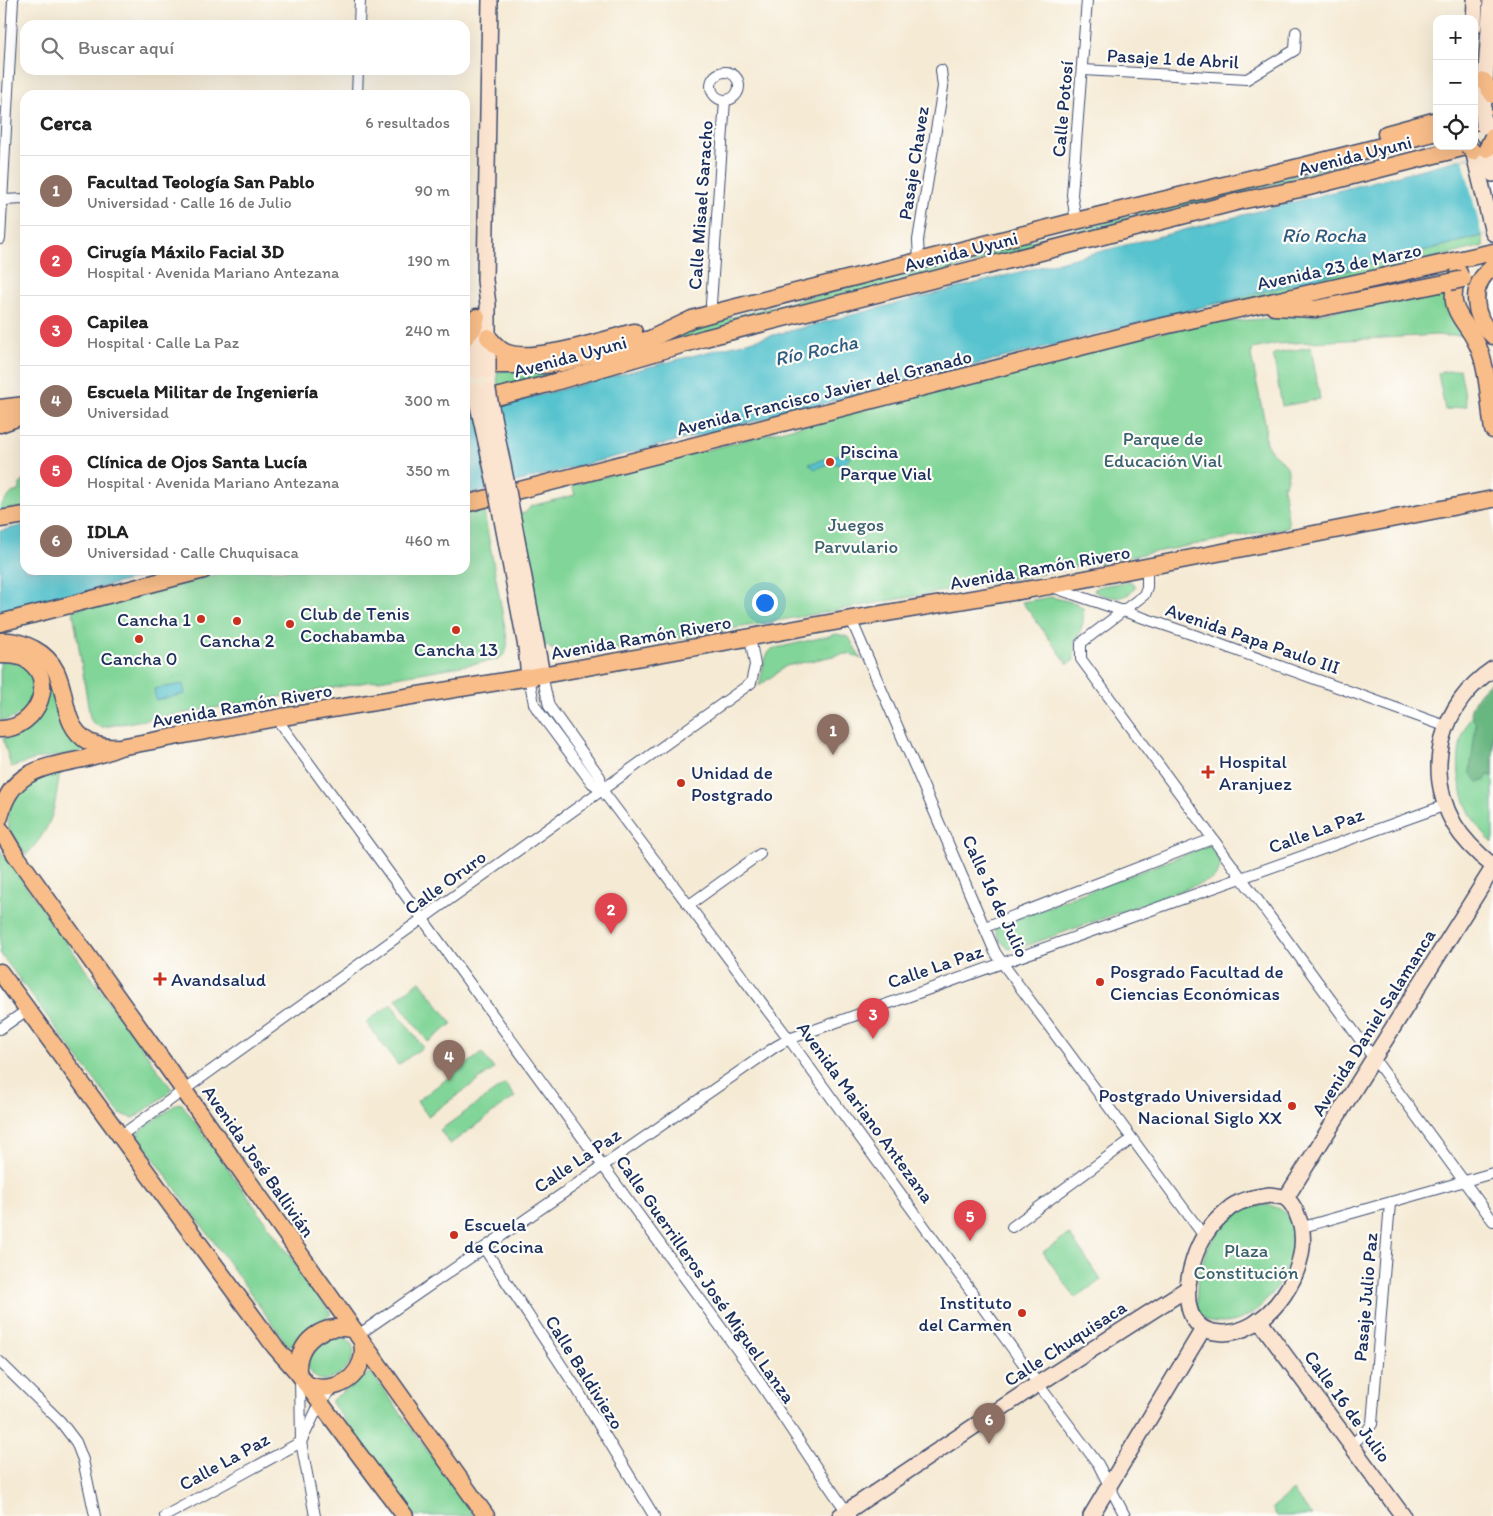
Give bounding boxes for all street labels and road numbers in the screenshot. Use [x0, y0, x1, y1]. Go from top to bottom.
street label: Pasaje 1 de Abril [1106, 44, 1240, 73]
street label: Calle Potosí [1047, 60, 1078, 158]
street label: Pasaje Chavez [893, 104, 934, 222]
street label: Calle Misael Saracho [683, 120, 718, 291]
street label: Avenida Uyuni [1296, 130, 1414, 181]
street label: Avenida Uyuni [902, 226, 1020, 277]
street label: Avenida 23 de Marzo [1255, 238, 1423, 295]
street label: Avenida Uyuni [511, 330, 629, 383]
street label: Avenida Francisco Javier del Granado [674, 345, 974, 440]
street label: Avenida Ramón Rivero [948, 540, 1132, 595]
street label: Avenida Papa Paulo III [1163, 598, 1343, 679]
street label: Avenida Ramón Rivero [549, 610, 733, 665]
street label: Avenida Ramón Rivero [150, 678, 334, 733]
street label: Calle La Paz [1265, 803, 1367, 858]
street label: Calle 16 de Julio [957, 831, 1034, 961]
street label: Calle Oruro [400, 845, 491, 920]
street label: Avenida Daniel Salamanca [1306, 924, 1441, 1120]
street label: Calle La Paz [884, 939, 986, 994]
street label: Avenida Mariano Antezana [792, 1017, 939, 1208]
street label: Avenida José Ballivián [197, 1081, 320, 1242]
street label: Calle La Paz [530, 1123, 625, 1198]
street label: Calle Guerrilleros José Miguel Lanza [611, 1151, 800, 1408]
street label: Pasaje Julio Paz [1348, 1231, 1383, 1363]
street label: Calle Chuquisaca [1000, 1295, 1131, 1392]
street label: Calle Baldiviezo [540, 1311, 629, 1434]
street label: Calle 16 de Julio [1299, 1346, 1396, 1467]
street label: Calle La Paz [175, 1427, 274, 1496]

